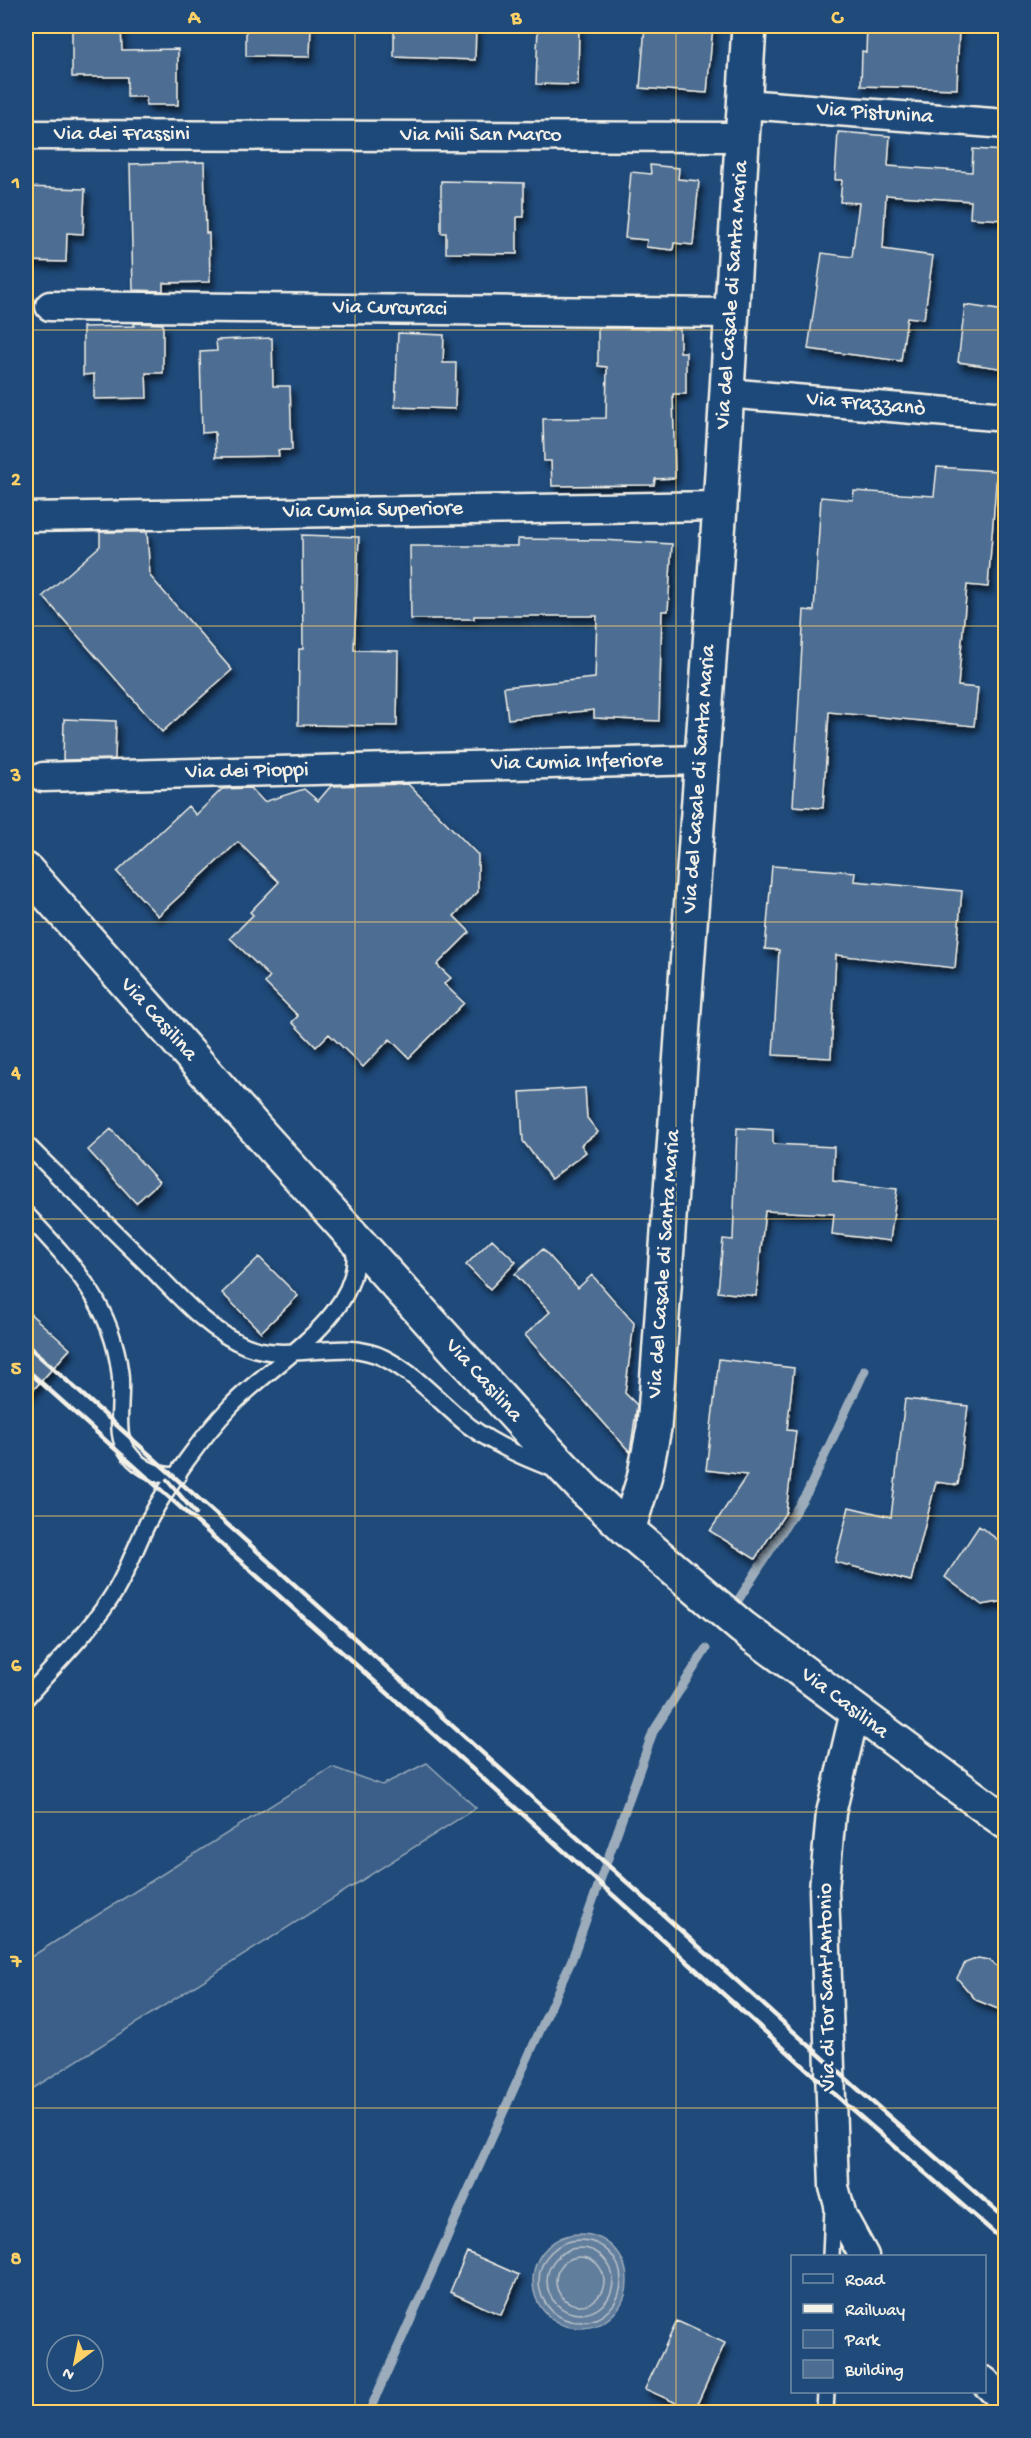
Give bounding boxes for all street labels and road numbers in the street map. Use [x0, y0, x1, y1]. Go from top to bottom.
street label: Via Pistunina [815, 97, 935, 131]
street label: Via dei Frassini [53, 122, 190, 148]
street label: Via Mili San Marco [399, 123, 562, 149]
street label: Via del Casale di Santa Maria [711, 159, 755, 431]
street label: Via Curcuraci [332, 295, 447, 323]
street label: Via Frazzanò [805, 387, 927, 423]
street label: Via Cumia Superiore [282, 496, 464, 526]
street label: Via del Casale di Santa Maria [678, 643, 722, 915]
street label: Via Cumia Inferiore [490, 748, 664, 778]
street label: Via dei Pioppi [184, 758, 309, 786]
street label: Via Casilina [113, 972, 203, 1068]
street label: Via del Casale di Santa Maria [643, 1128, 687, 1400]
street label: Via Casilina [438, 1333, 528, 1429]
street label: Via Casilina [794, 1662, 894, 1746]
street label: Via di Tor Sant'Antonio [813, 1883, 843, 2092]

